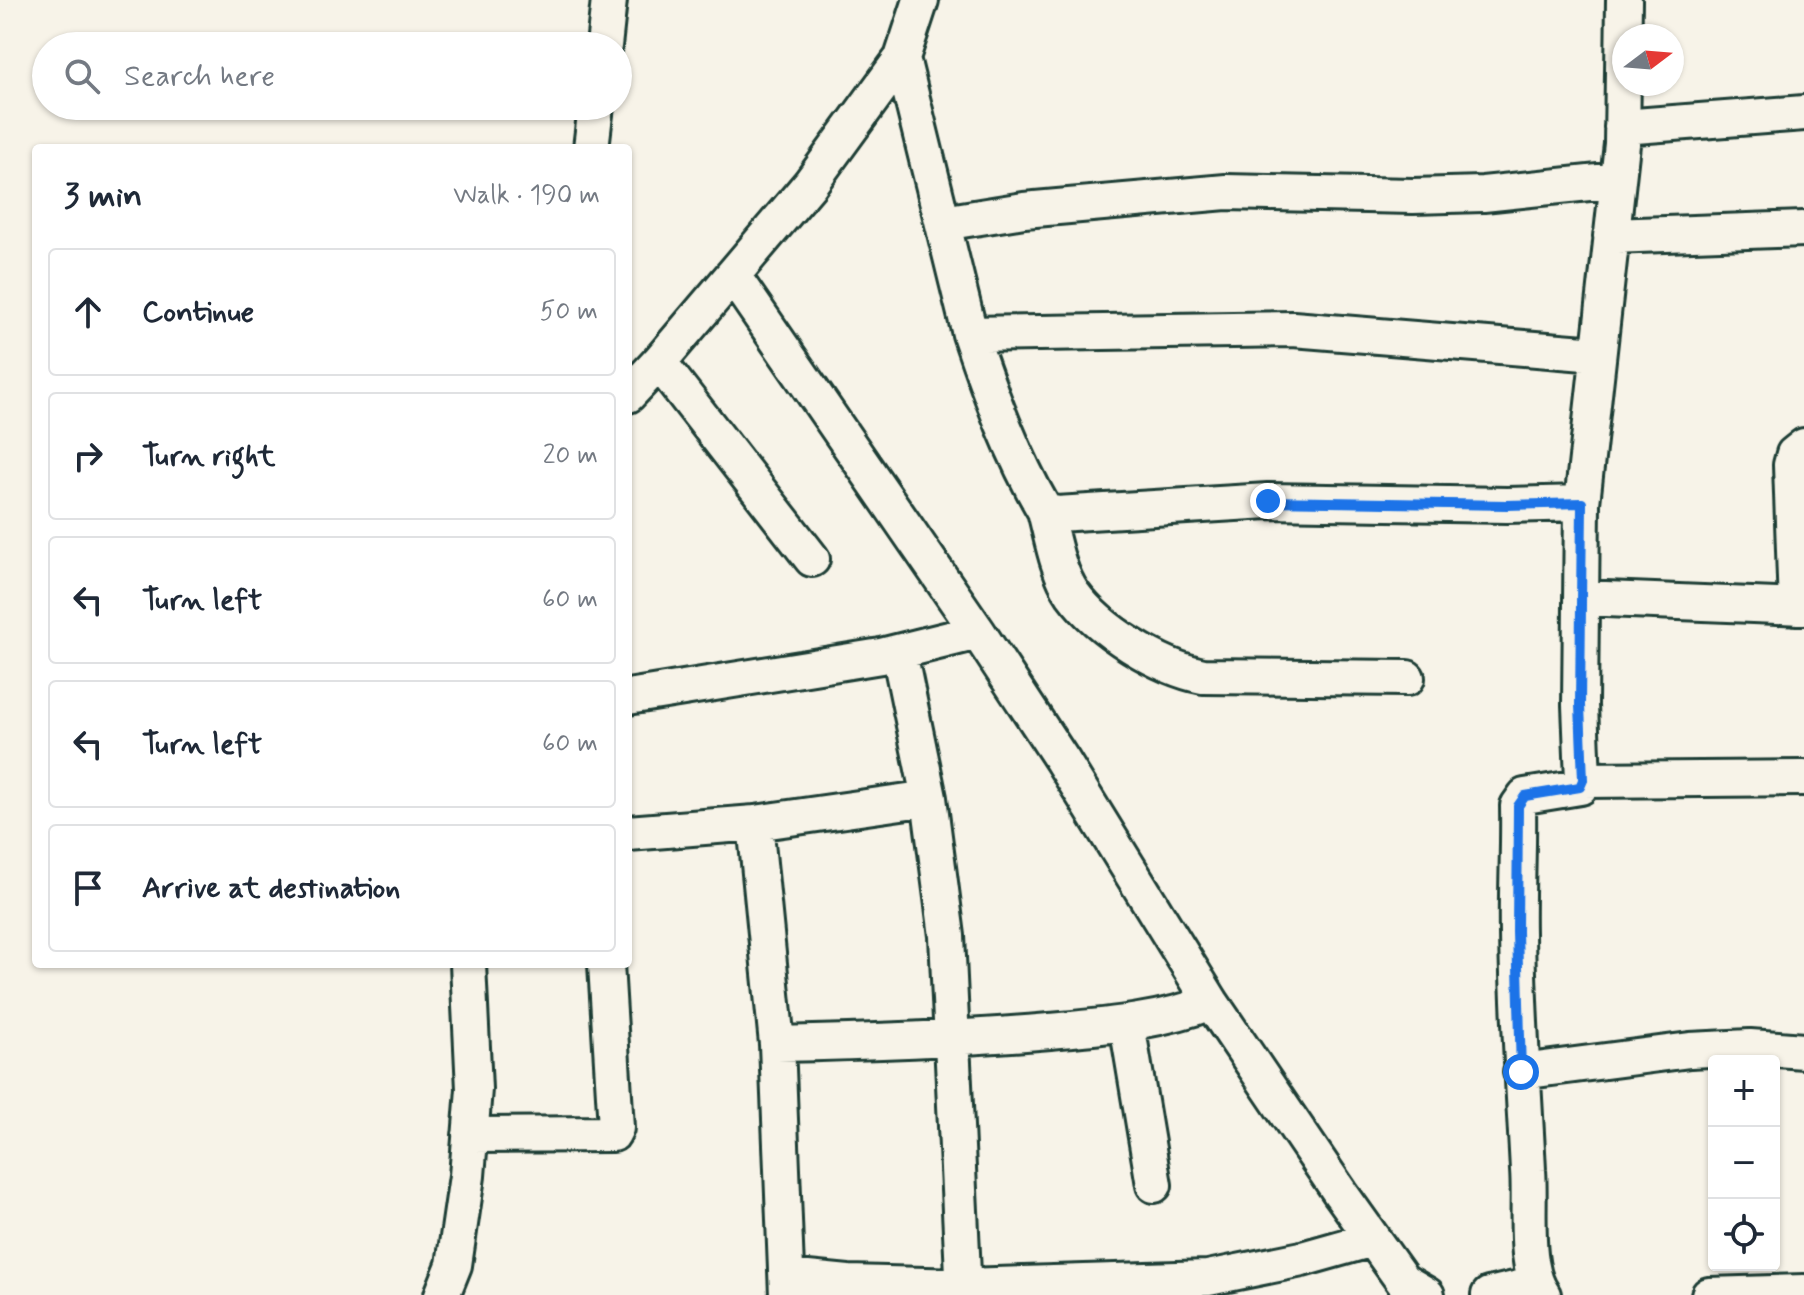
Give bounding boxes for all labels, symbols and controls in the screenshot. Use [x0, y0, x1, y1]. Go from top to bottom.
north arrow [1612, 24, 1684, 96]
search box [32, 32, 632, 120]
icon: search [60, 54, 104, 98]
text: Search here [124, 57, 275, 96]
text: 3 min [64, 174, 142, 219]
text: Walk · 190 m [453, 179, 600, 213]
icon: ahead [66, 290, 110, 334]
text: Continue [142, 293, 254, 332]
text: 50 m [540, 295, 598, 329]
icon: right [66, 434, 110, 478]
text: Turn right [142, 437, 275, 476]
text: 20 m [543, 439, 598, 473]
route end [1250, 483, 1286, 519]
icon: left [66, 578, 110, 622]
text: Turn left [142, 581, 262, 620]
text: 60 m [542, 583, 598, 617]
icon: left [66, 722, 110, 766]
text: Turn left [142, 725, 262, 764]
text: 60 m [542, 727, 598, 761]
icon: arrive [66, 866, 110, 910]
text: Arrive at destination [142, 869, 400, 908]
route start [1503, 1054, 1539, 1090]
map controls [1708, 1055, 1780, 1271]
button: + [1708, 1055, 1780, 1127]
button: − [1708, 1127, 1780, 1199]
button: locate [1708, 1199, 1780, 1271]

